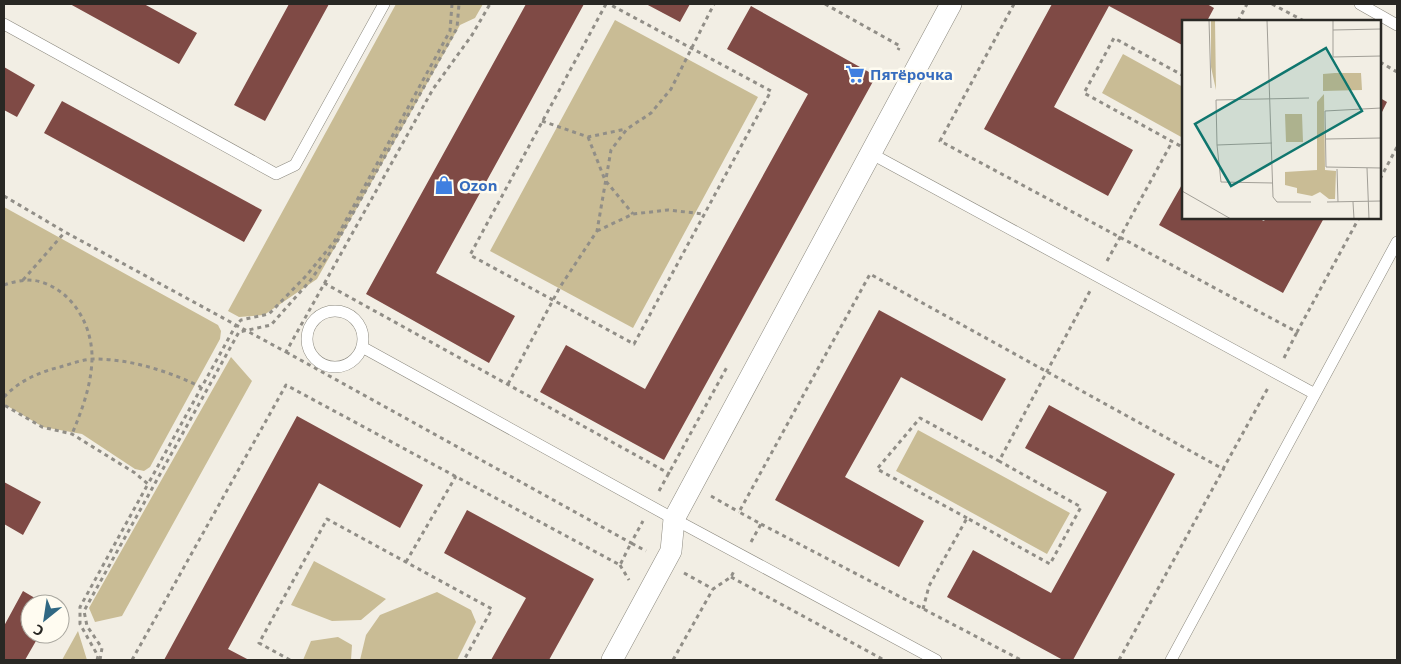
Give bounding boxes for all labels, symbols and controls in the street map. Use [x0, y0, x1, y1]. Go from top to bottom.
inset map [1182, 20, 1381, 219]
supermarket icon: Пятёрочка [844, 63, 866, 85]
place label: Пятёрочка [870, 64, 953, 84]
shop icon: Ozon [433, 174, 455, 196]
place label: Ozon [459, 175, 497, 195]
north arrow [20, 594, 70, 644]
text: С [30, 620, 47, 641]

